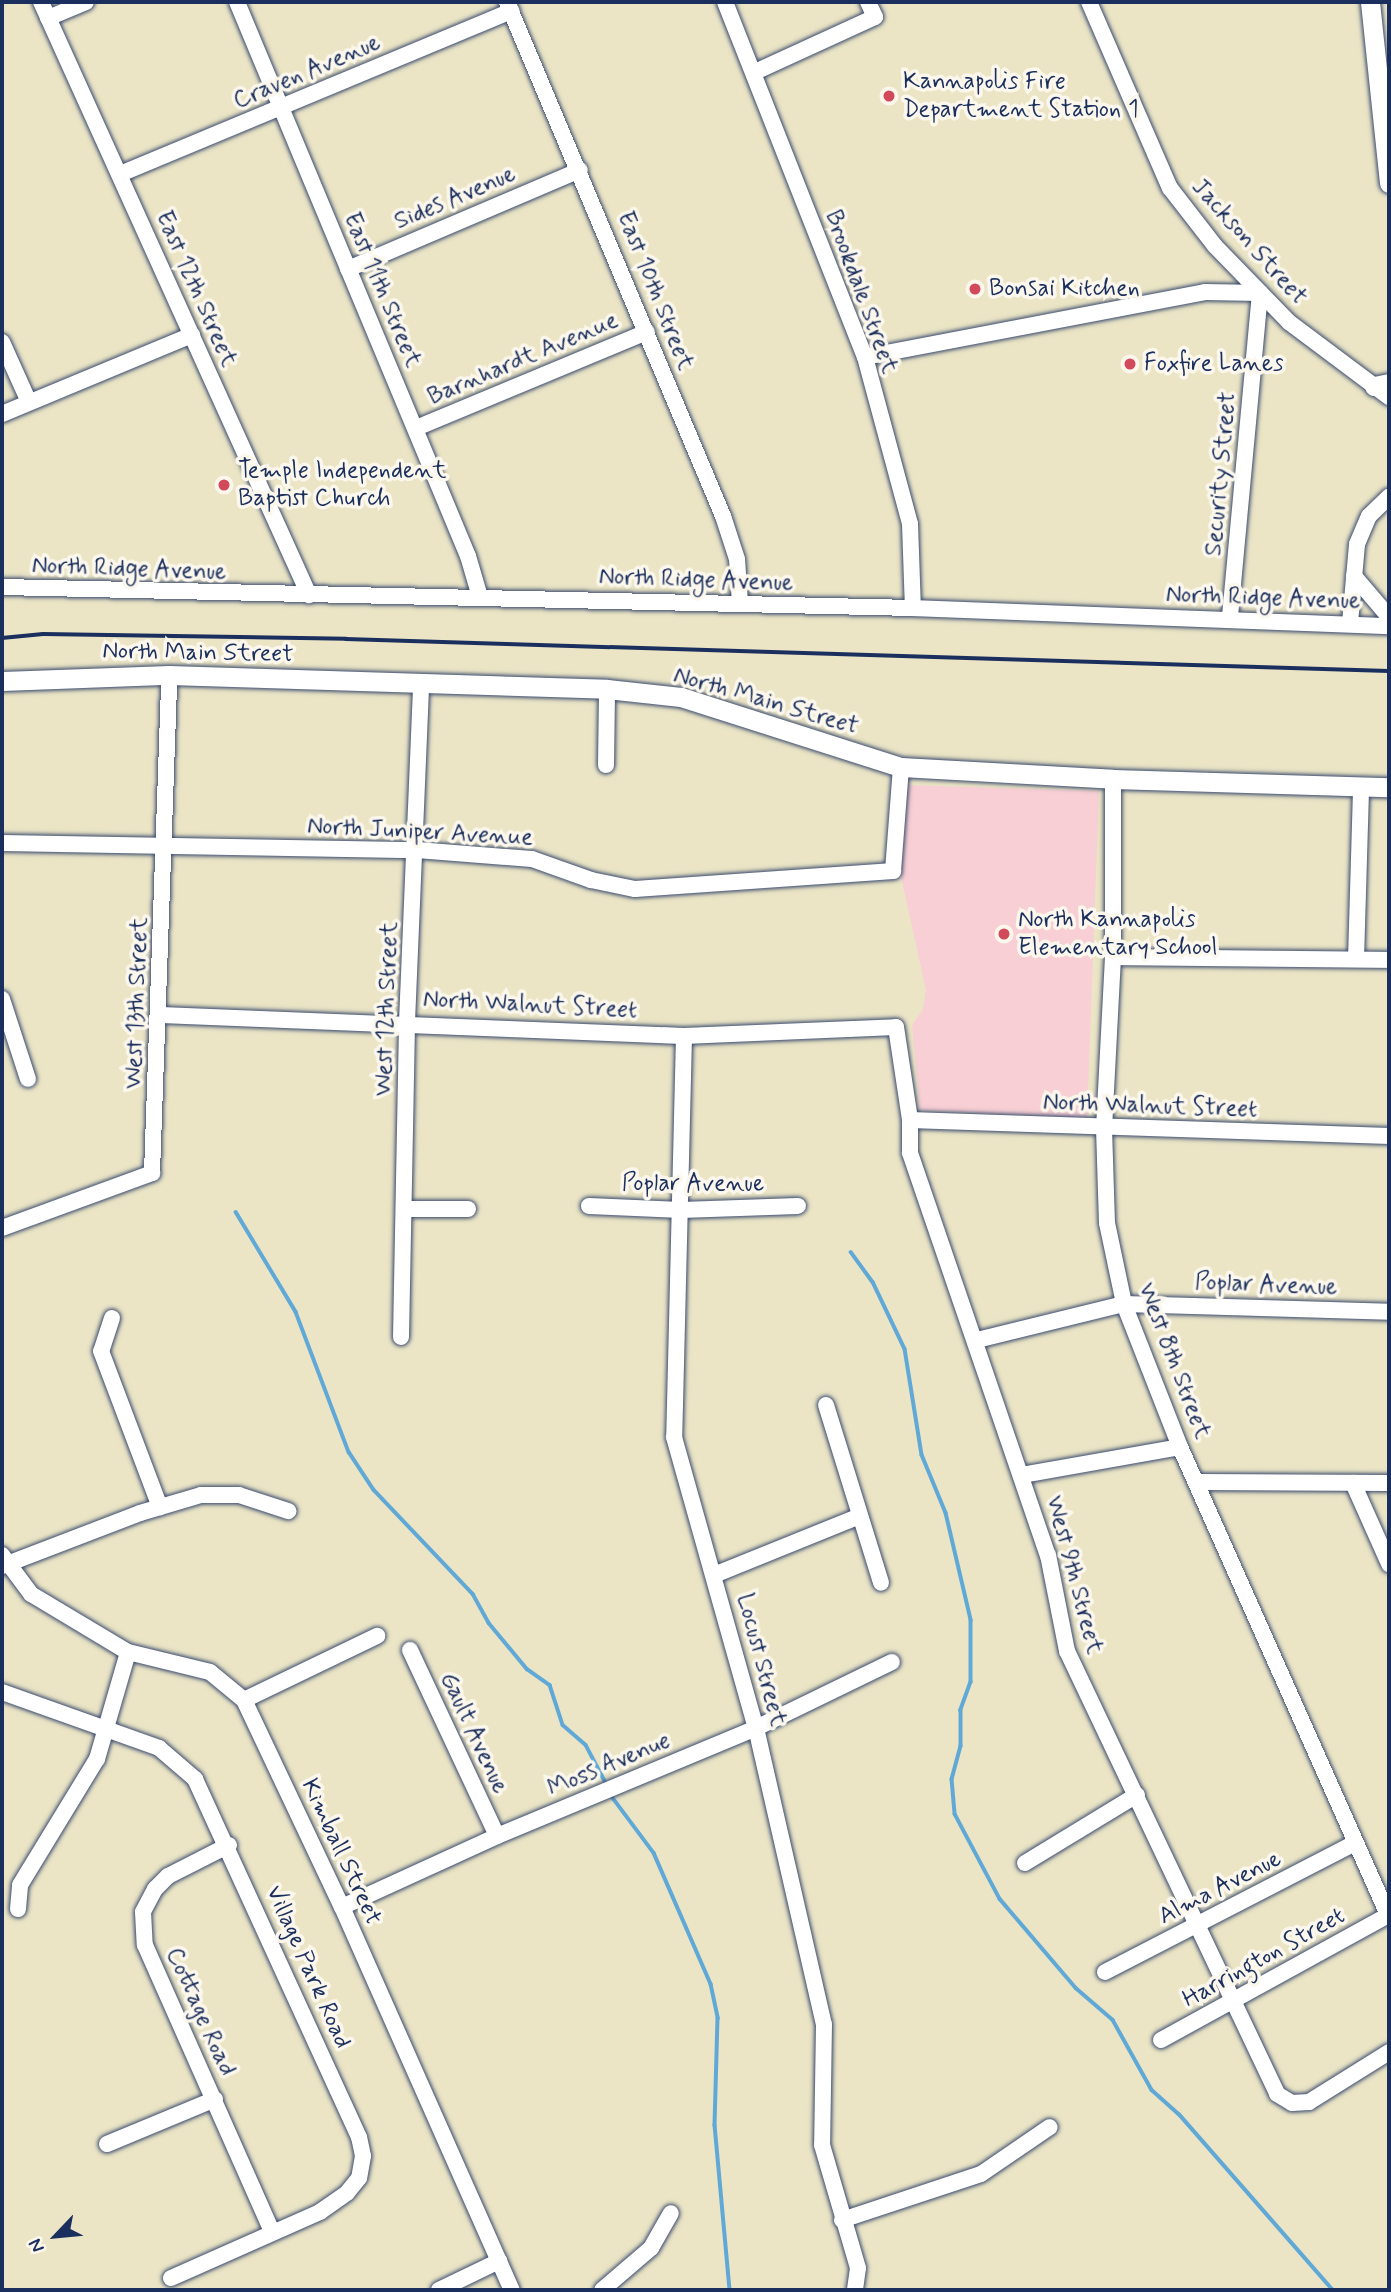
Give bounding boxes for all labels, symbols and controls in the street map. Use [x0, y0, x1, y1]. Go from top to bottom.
street label: Craven Avenue [231, 29, 383, 115]
place label: Kannapolis Fire Department Station 1 [903, 68, 1137, 124]
marker: Kannapolis Fire Department Station 1 [881, 88, 897, 104]
street label: Sides Avenue [388, 159, 522, 237]
street label: Jackson Street [1185, 174, 1313, 310]
street label: Brookdale Street [818, 206, 904, 378]
street label: East 12th Street [149, 207, 243, 371]
street label: East 10th Street [610, 207, 700, 375]
street label: East 11th Street [336, 208, 428, 372]
place label: Bonsai Kitchen [989, 275, 1140, 303]
marker: Bonsai Kitchen [967, 281, 983, 297]
street label: Barnhardt Avenue [427, 307, 619, 411]
place label: Foxfire Lanes [1144, 350, 1280, 378]
marker: Foxfire Lanes [1122, 356, 1138, 372]
street label: Security Street [1200, 391, 1242, 557]
place label: Temple Independent Baptist Church [238, 457, 452, 513]
marker: Temple Independent Baptist Church [216, 477, 232, 493]
street label: North Ridge Avenue [29, 551, 229, 587]
street label: North Ridge Avenue [596, 562, 796, 598]
street label: North Ridge Avenue [1163, 580, 1363, 616]
street label: North Main Street [103, 637, 293, 669]
street label: North Main Street [671, 661, 861, 741]
street label: North Juniper Avenue [310, 812, 530, 852]
place label: North Kannapolis Elementary School [1018, 906, 1217, 962]
street label: West 13th Street [120, 917, 154, 1089]
street label: West 12th Street [370, 921, 404, 1097]
marker: North Kannapolis Elementary School [996, 926, 1012, 942]
street label: North Walnut Street [420, 985, 640, 1025]
street label: North Walnut Street [1040, 1088, 1260, 1124]
street label: Poplar Avenue [623, 1170, 763, 1198]
street label: Poplar Avenue [1195, 1268, 1337, 1302]
street label: West 8th Street [1131, 1279, 1217, 1443]
street label: West 9th Street [1039, 1493, 1109, 1657]
street label: Locust Street [729, 1590, 793, 1730]
street label: Gault Avenue [433, 1666, 515, 1800]
street label: Moss Avenue [542, 1726, 676, 1804]
street label: Kimball Street [295, 1775, 387, 1929]
street label: Alma Avenue [1152, 1844, 1288, 1932]
street label: Village Park Road [259, 1882, 357, 2052]
street label: Harrington Street [1176, 1901, 1352, 2015]
street label: Cottage Road [159, 1943, 241, 2081]
north arrow [21, 2201, 91, 2271]
text: N [23, 2234, 51, 2257]

